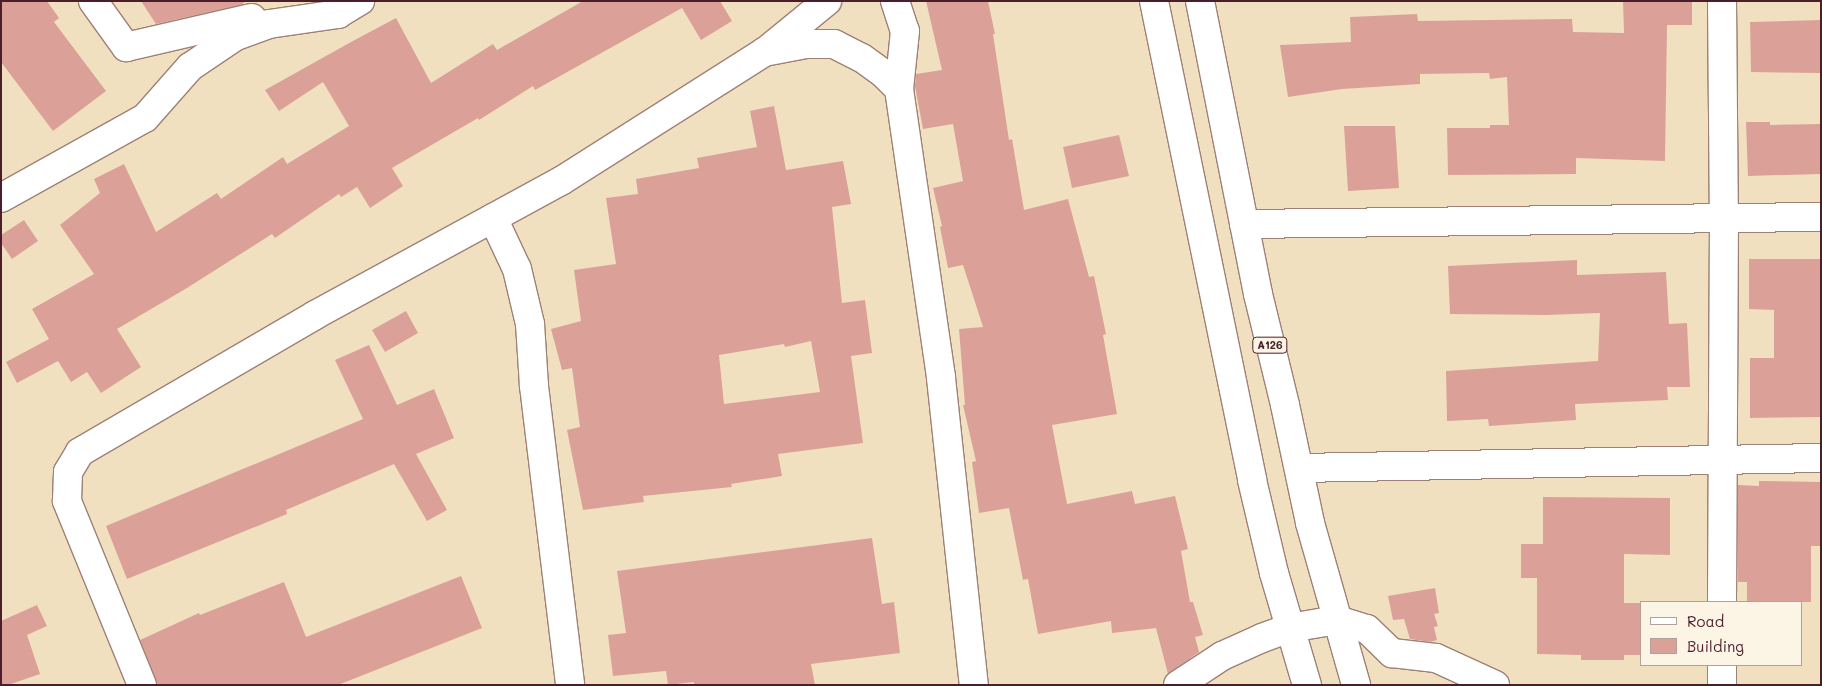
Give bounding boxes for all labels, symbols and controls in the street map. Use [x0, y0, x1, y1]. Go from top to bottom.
road number: A126 [1251, 336, 1289, 354]
legend [1640, 601, 1802, 666]
text: Road [1687, 611, 1724, 631]
text: Building [1687, 636, 1744, 656]

